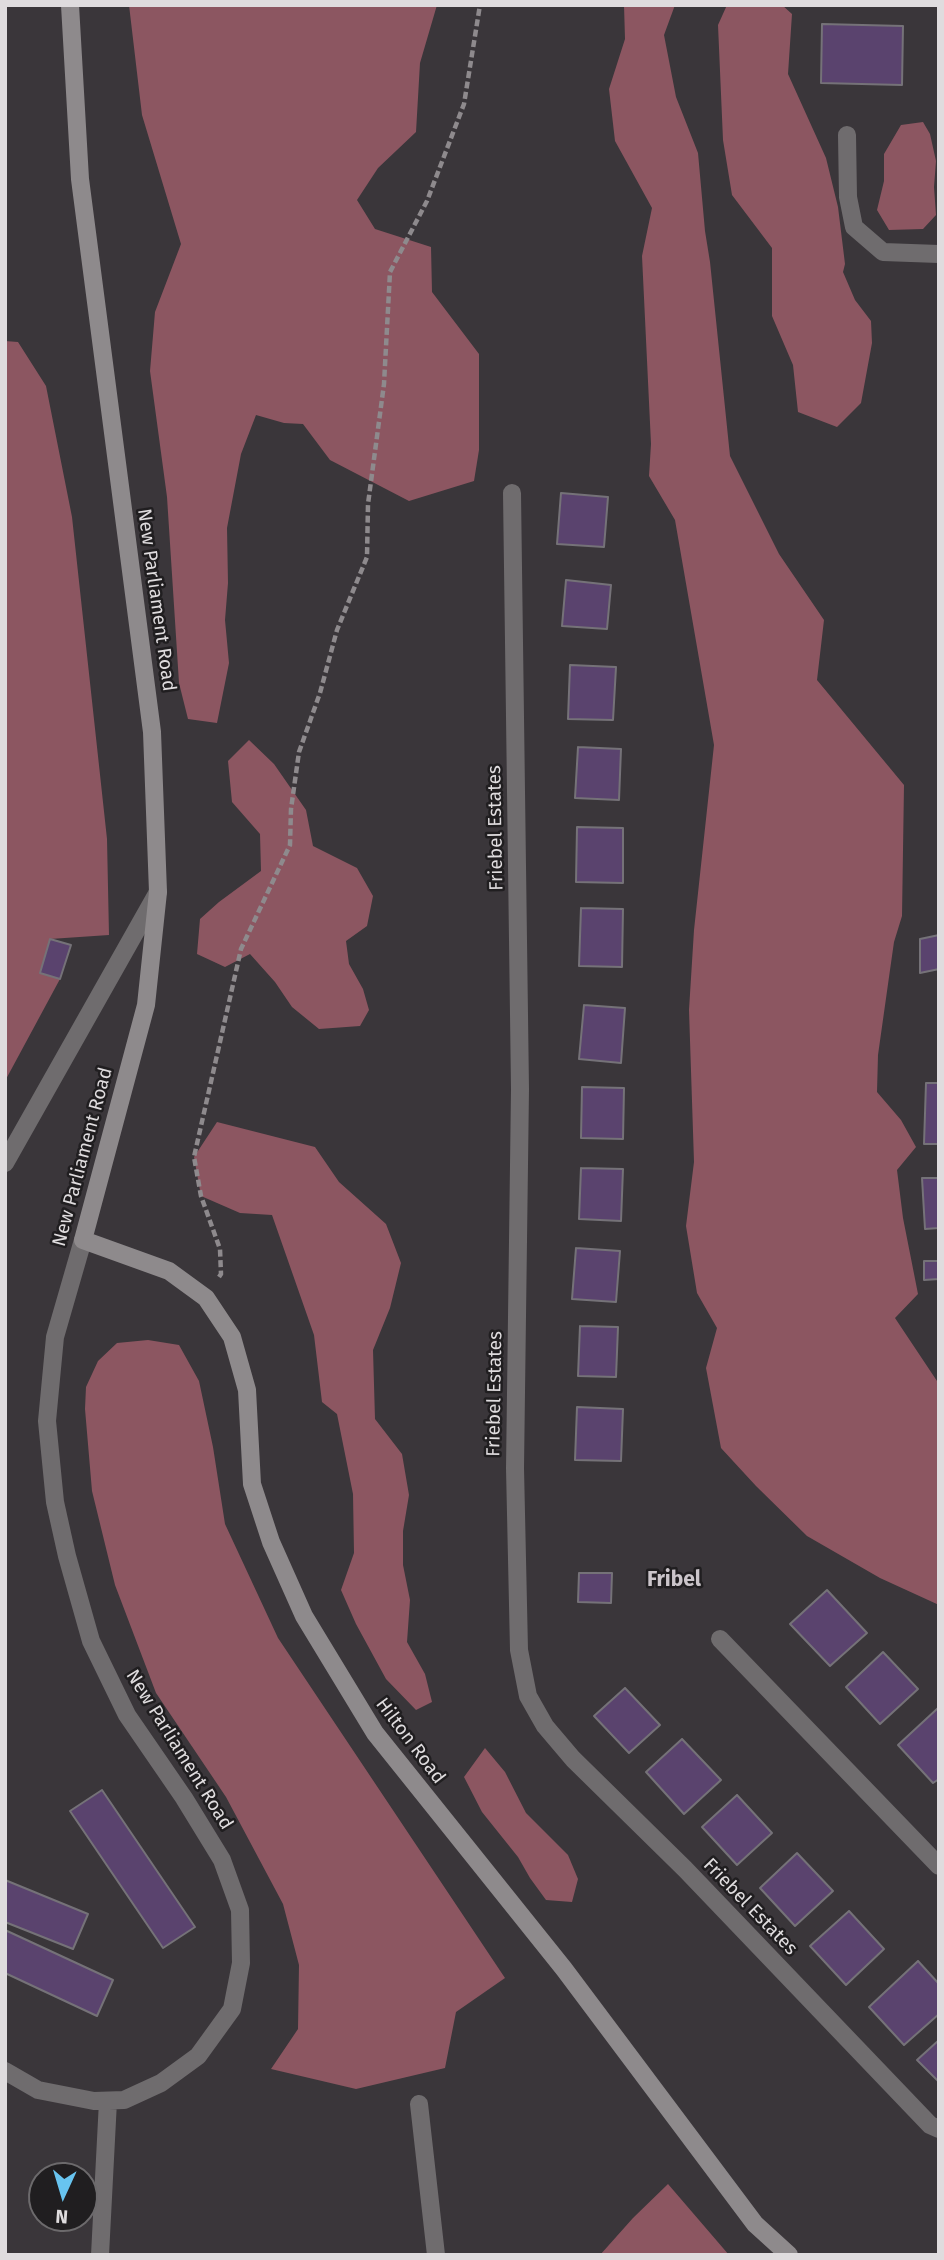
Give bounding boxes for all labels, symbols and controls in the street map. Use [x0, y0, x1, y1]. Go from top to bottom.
street label: New Parliament Road [132, 507, 180, 693]
street label: Friebel Estates [484, 765, 508, 891]
street label: New Parliament Road [48, 1065, 118, 1249]
street label: Friebel Estates [483, 1331, 507, 1457]
district label: Fribel [647, 1567, 701, 1593]
street label: New Parliament Road [120, 1666, 238, 1834]
street label: Hilton Road [370, 1694, 450, 1788]
street label: Friebel Estates [698, 1854, 802, 1960]
north arrow [28, 2162, 98, 2232]
text: N [55, 2205, 69, 2228]

